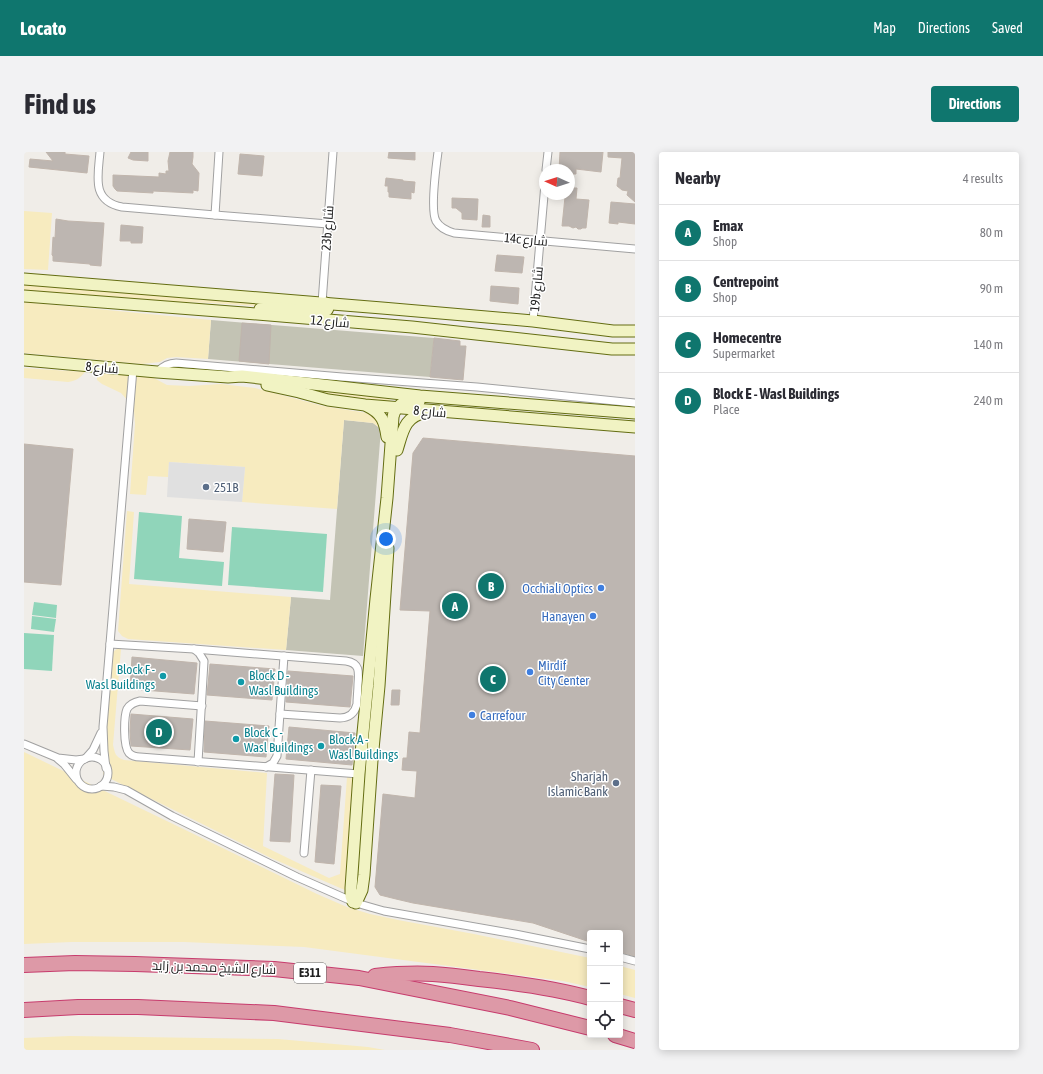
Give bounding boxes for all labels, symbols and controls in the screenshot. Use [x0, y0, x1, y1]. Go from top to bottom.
text: Locato [20, 17, 66, 39]
text: Map [873, 20, 896, 36]
text: Directions [918, 20, 970, 36]
text: Saved [992, 20, 1023, 36]
button: Directions [931, 86, 1019, 122]
text: Find us [24, 88, 96, 120]
north arrow [539, 164, 575, 200]
text: Nearby [675, 168, 721, 188]
text: 4 results [963, 171, 1003, 186]
street label: 23b شارع [318, 205, 338, 251]
text: Emax [713, 217, 743, 234]
text: A [685, 225, 691, 240]
text: 80 m [980, 225, 1003, 240]
street label: 14c شارع [503, 230, 549, 250]
text: Shop [713, 234, 737, 249]
street label: 19b شارع [527, 266, 547, 312]
text: Centrepoint [713, 273, 779, 290]
text: B [685, 281, 691, 296]
text: 90 m [980, 281, 1003, 296]
text: Shop [713, 290, 737, 305]
street label: شارع 12 [310, 312, 350, 332]
text: Homecentre [713, 329, 782, 346]
text: C [685, 337, 691, 352]
text: 140 m [974, 337, 1003, 352]
text: Supermarket [713, 346, 775, 361]
street label: شارع 8 [85, 359, 119, 377]
text: Block E - Wasl Buildings [713, 385, 839, 402]
text: D [684, 393, 692, 408]
text: 240 m [974, 393, 1003, 408]
text: Place [713, 402, 740, 417]
street label: شارع 8 [413, 403, 447, 421]
place label: 251B [214, 480, 239, 495]
marker: 251B [201, 482, 211, 492]
your location [376, 529, 396, 549]
pin: B [478, 571, 504, 601]
place label: Occhiali Optics [522, 581, 593, 596]
marker: Occhiali Optics [596, 583, 606, 593]
pin: A [442, 591, 468, 621]
place label: Hanayen [542, 609, 585, 624]
marker: Hanayen [588, 611, 598, 621]
place label: Mirdif City Center [538, 658, 589, 688]
place label: Block F - Wasl Buildings [86, 662, 155, 692]
pin: C [480, 664, 506, 694]
marker: Mirdif City Center [525, 667, 535, 677]
place label: Block D - Wasl Buildings [249, 668, 319, 698]
marker: Block F - Wasl Buildings [158, 671, 168, 681]
marker: Block D - Wasl Buildings [236, 677, 246, 687]
place label: Carrefour [480, 708, 525, 723]
marker: Carrefour [467, 710, 477, 720]
pin: D [146, 717, 172, 747]
place label: Block C - Wasl Buildings [244, 725, 314, 755]
place label: Block A - Wasl Buildings [329, 732, 399, 762]
marker: Block C - Wasl Buildings [231, 734, 241, 744]
marker: Block A - Wasl Buildings [316, 741, 326, 751]
place label: Sharjah Islamic Bank [547, 769, 608, 799]
marker: Sharjah Islamic Bank [611, 778, 621, 788]
map controls [587, 930, 623, 1038]
button: + [587, 930, 623, 966]
street label: شارع الشيخ محمد بن زايد [152, 958, 276, 978]
road number: E311 [294, 963, 326, 983]
button: − [587, 966, 623, 1002]
button: locate [587, 1002, 623, 1038]

